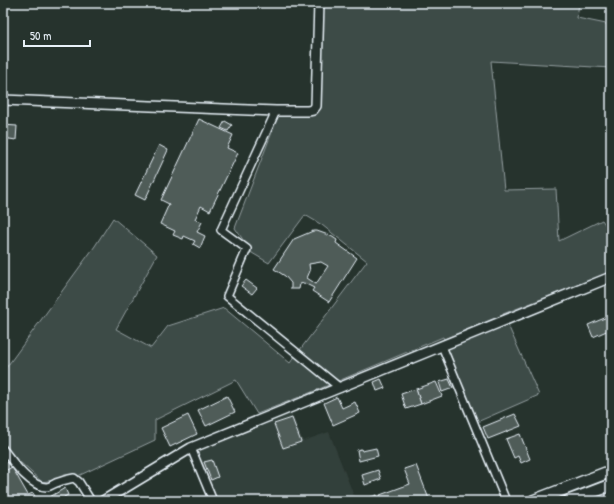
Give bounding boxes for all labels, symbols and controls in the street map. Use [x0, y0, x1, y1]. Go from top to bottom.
scale bar [24, 22, 90, 48]
text: 50 m [30, 27, 51, 44]

